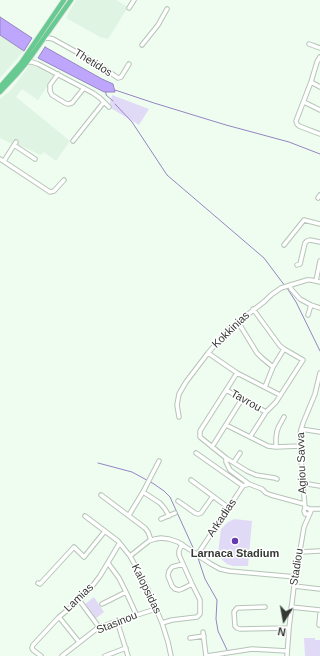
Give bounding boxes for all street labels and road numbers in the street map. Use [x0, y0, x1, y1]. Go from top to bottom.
street label: Thetidos [72, 46, 114, 80]
street label: Kokkinias [209, 309, 253, 351]
street label: Tavrou [228, 387, 264, 415]
street label: Agiou Savva [294, 432, 310, 494]
street label: Arkadias [205, 497, 239, 539]
street label: Stadiou [288, 548, 306, 586]
street label: Kalopsidas [128, 562, 164, 616]
street label: Lamias [62, 581, 96, 615]
street label: Stasinou [95, 609, 139, 637]

